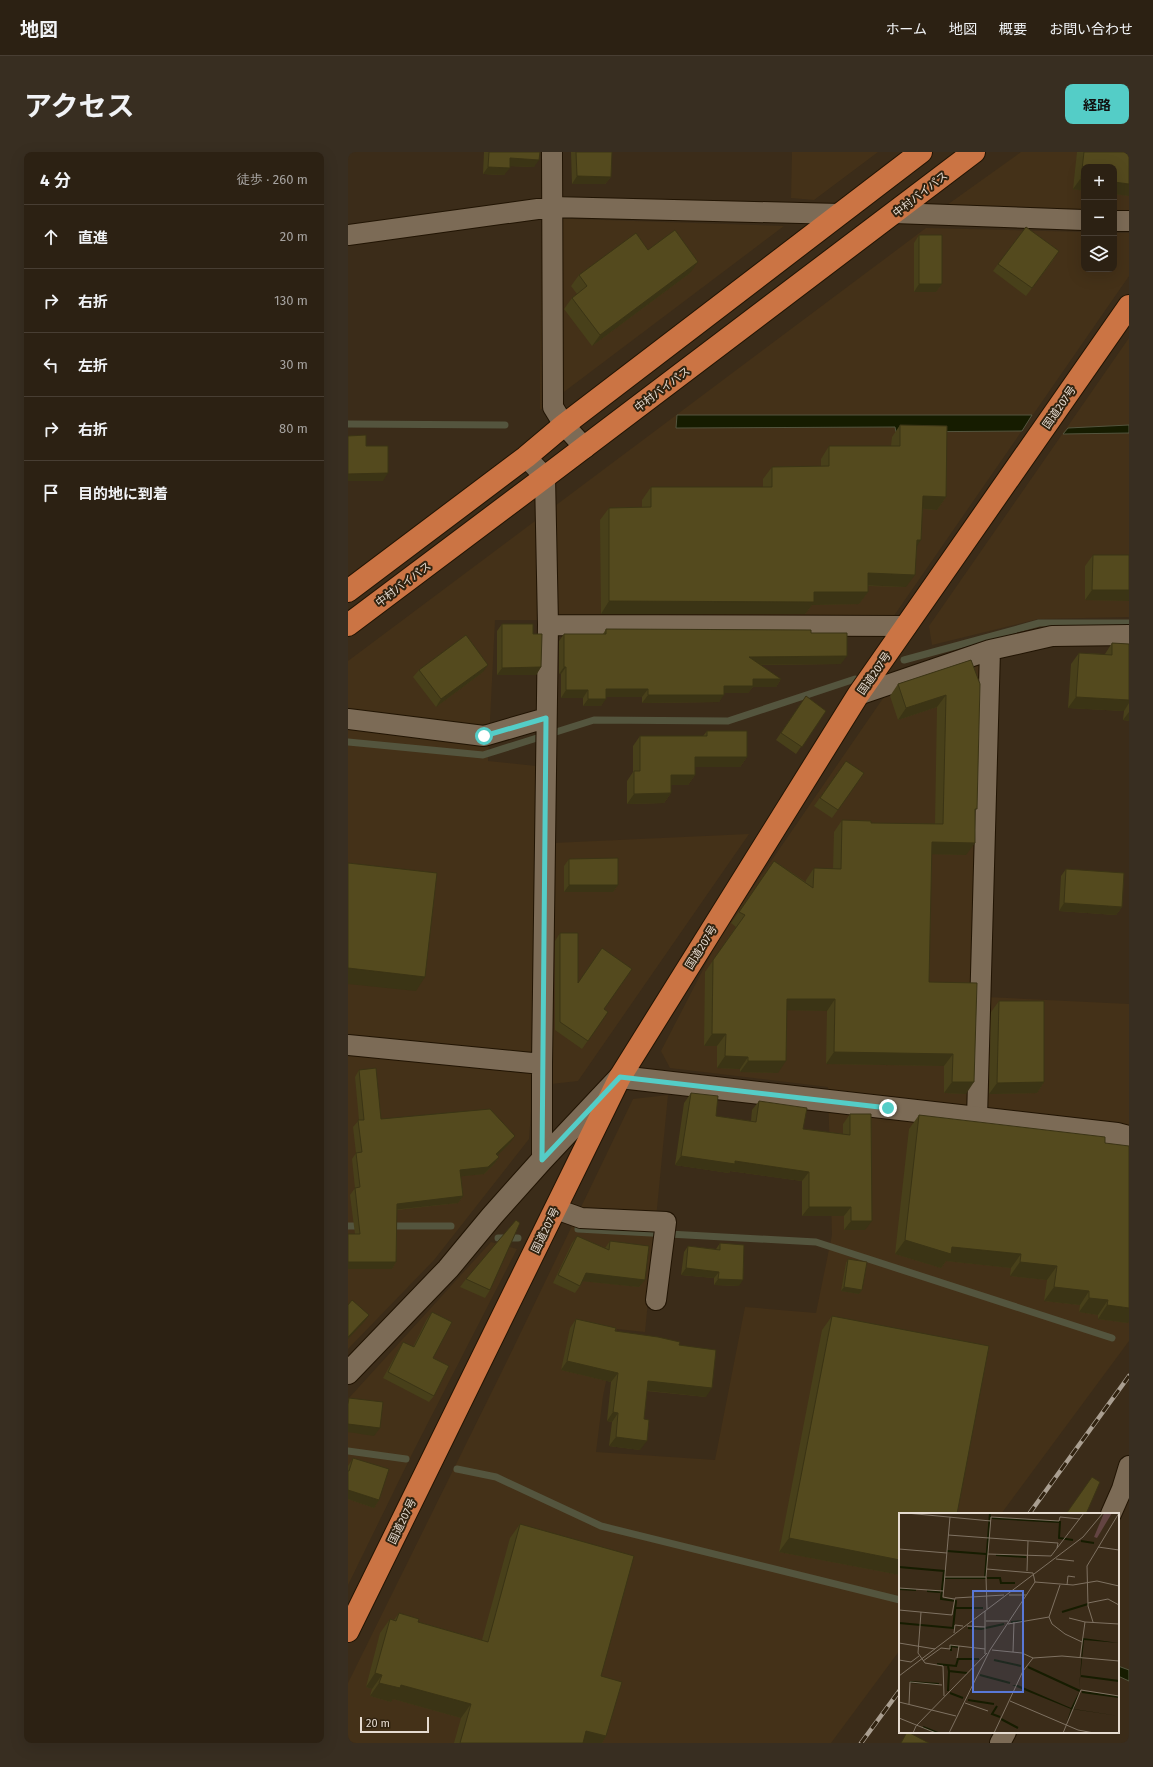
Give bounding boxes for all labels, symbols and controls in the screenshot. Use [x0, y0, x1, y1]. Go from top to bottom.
text: 地図 [20, 18, 58, 41]
text: ホーム [885, 21, 927, 38]
text: 地図 [949, 21, 977, 38]
text: 概要 [999, 21, 1027, 38]
text: お問い合わせ [1049, 21, 1133, 38]
button: 経路 [1065, 84, 1129, 124]
text: アクセス [24, 90, 135, 123]
map controls [1081, 164, 1117, 272]
button: + [1081, 164, 1117, 200]
street label: 中村バイパス [890, 169, 950, 220]
text: 4 分 [40, 170, 71, 191]
text: 徒歩 · 260 m [237, 172, 308, 187]
button: − [1081, 200, 1117, 236]
icon: ahead [40, 226, 62, 248]
text: 直進 [78, 229, 108, 247]
text: 20 m [280, 229, 308, 244]
button: layers [1081, 236, 1117, 272]
icon: right [40, 290, 62, 312]
text: 右折 [78, 293, 108, 311]
text: 130 m [274, 293, 308, 308]
icon: left [40, 354, 62, 376]
text: 左折 [78, 357, 108, 375]
text: 30 m [280, 357, 308, 372]
street label: 中村バイパス [632, 364, 692, 414]
street label: 国道207号 [1040, 383, 1079, 431]
icon: right [40, 418, 62, 440]
text: 右折 [78, 421, 108, 439]
text: 80 m [279, 421, 308, 436]
icon: arrive [40, 482, 62, 504]
text: 目的地に到着 [78, 485, 168, 503]
street label: 中村バイパス [373, 559, 433, 609]
street label: 国道207号 [855, 649, 894, 697]
route start [475, 727, 493, 745]
street label: 国道207号 [683, 923, 720, 972]
route end [879, 1099, 897, 1117]
street label: 国道207号 [529, 1205, 562, 1255]
street label: 国道207号 [386, 1496, 419, 1546]
inset map [899, 1513, 1119, 1733]
scale bar [360, 1715, 429, 1734]
text: 20 m [366, 1717, 390, 1730]

